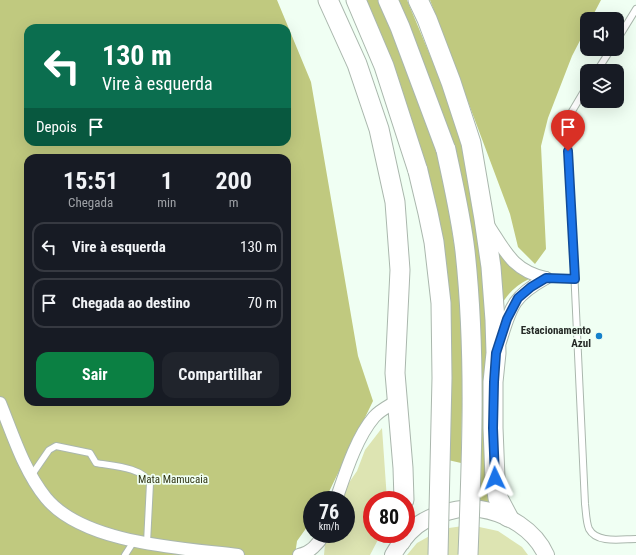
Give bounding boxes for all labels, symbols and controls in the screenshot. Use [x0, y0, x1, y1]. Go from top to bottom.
map controls [580, 12, 624, 108]
button: sound [580, 12, 624, 56]
text: 130 m [102, 39, 172, 72]
icon: left [36, 40, 88, 92]
button: layers [580, 64, 624, 108]
text: Vire à esquerda [102, 73, 213, 94]
pin [551, 110, 585, 151]
icon: arrive [85, 116, 107, 138]
icon: arrive [557, 116, 579, 138]
text: Depois [36, 118, 77, 136]
text: 15:51 [63, 167, 118, 195]
text: 1 [161, 167, 173, 195]
text: 200 [215, 167, 252, 195]
text: Chegada [68, 195, 113, 210]
text: min [157, 195, 176, 210]
text: m [229, 195, 239, 210]
icon: left [38, 236, 60, 258]
text: Vire à esquerda [72, 238, 166, 256]
text: 130 m [240, 238, 277, 256]
icon: arrive [38, 292, 60, 314]
text: Chegada ao destino [72, 294, 190, 312]
text: 70 m [247, 294, 277, 312]
place label: Estacionamento Azul [521, 324, 592, 350]
marker: Estacionamento Azul [594, 331, 604, 341]
button: Sair [36, 352, 154, 398]
button: Compartilhar [162, 352, 279, 398]
position arrow [474, 457, 516, 499]
park label: Mata Mamucaia [138, 473, 208, 486]
speed limit sign: 80 [363, 491, 415, 543]
text: 76 [319, 500, 339, 524]
text: km/h [319, 521, 339, 532]

